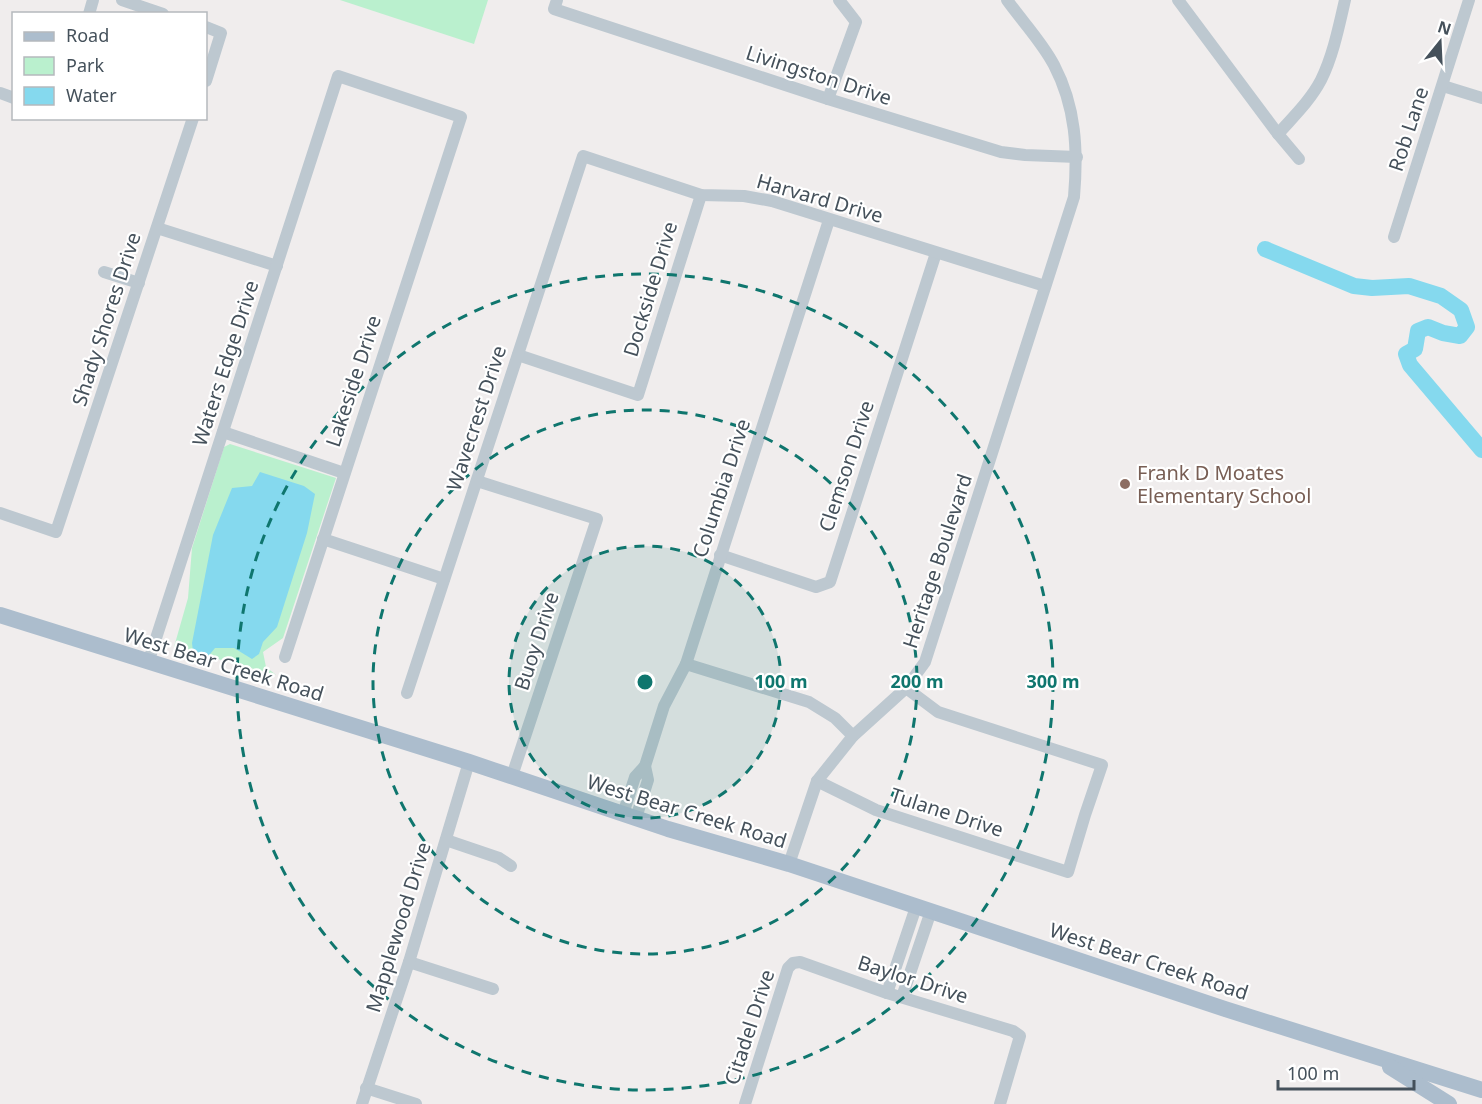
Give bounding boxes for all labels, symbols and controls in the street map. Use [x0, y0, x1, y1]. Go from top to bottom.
legend [12, 12, 207, 120]
north arrow [1410, 12, 1470, 72]
text: N [1435, 15, 1454, 40]
text: Road [66, 23, 109, 47]
street label: Livingston Drive [743, 39, 895, 111]
text: Park [66, 53, 104, 77]
text: Water [66, 83, 117, 107]
street label: Rob Lane [1382, 83, 1434, 175]
street label: Harvard Drive [754, 167, 886, 229]
street label: Dockside Drive [617, 218, 683, 360]
street label: Shady Shores Drive [65, 229, 147, 409]
street label: Waters Edge Drive [185, 277, 265, 449]
street label: Lakeside Drive [319, 312, 387, 450]
street label: Wavecrest Drive [440, 342, 512, 494]
street label: Clemson Drive [812, 397, 880, 535]
street label: Columbia Drive [686, 415, 756, 561]
place label: Frank D Moates Elementary School [1137, 459, 1311, 509]
street label: Heritage Boulevard [896, 470, 978, 652]
marker: Frank D Moates Elementary School [1118, 477, 1132, 491]
street label: Buoy Drive [507, 588, 565, 694]
street label: West Bear Creek Road [121, 621, 327, 707]
text: 100 m [754, 669, 808, 693]
text: 200 m [890, 669, 944, 693]
text: 300 m [1026, 669, 1080, 693]
centre of rings [635, 672, 655, 692]
street label: West Bear Creek Road [584, 768, 790, 854]
street label: Tulane Drive [887, 781, 1007, 843]
street label: Mapplewood Drive [359, 838, 437, 1016]
street label: West Bear Creek Road [1046, 916, 1252, 1006]
street label: Baylor Drive [854, 948, 972, 1010]
street label: Citadel Drive [718, 966, 780, 1088]
scale bar [1278, 1053, 1414, 1091]
text: 100 m [1287, 1061, 1339, 1085]

